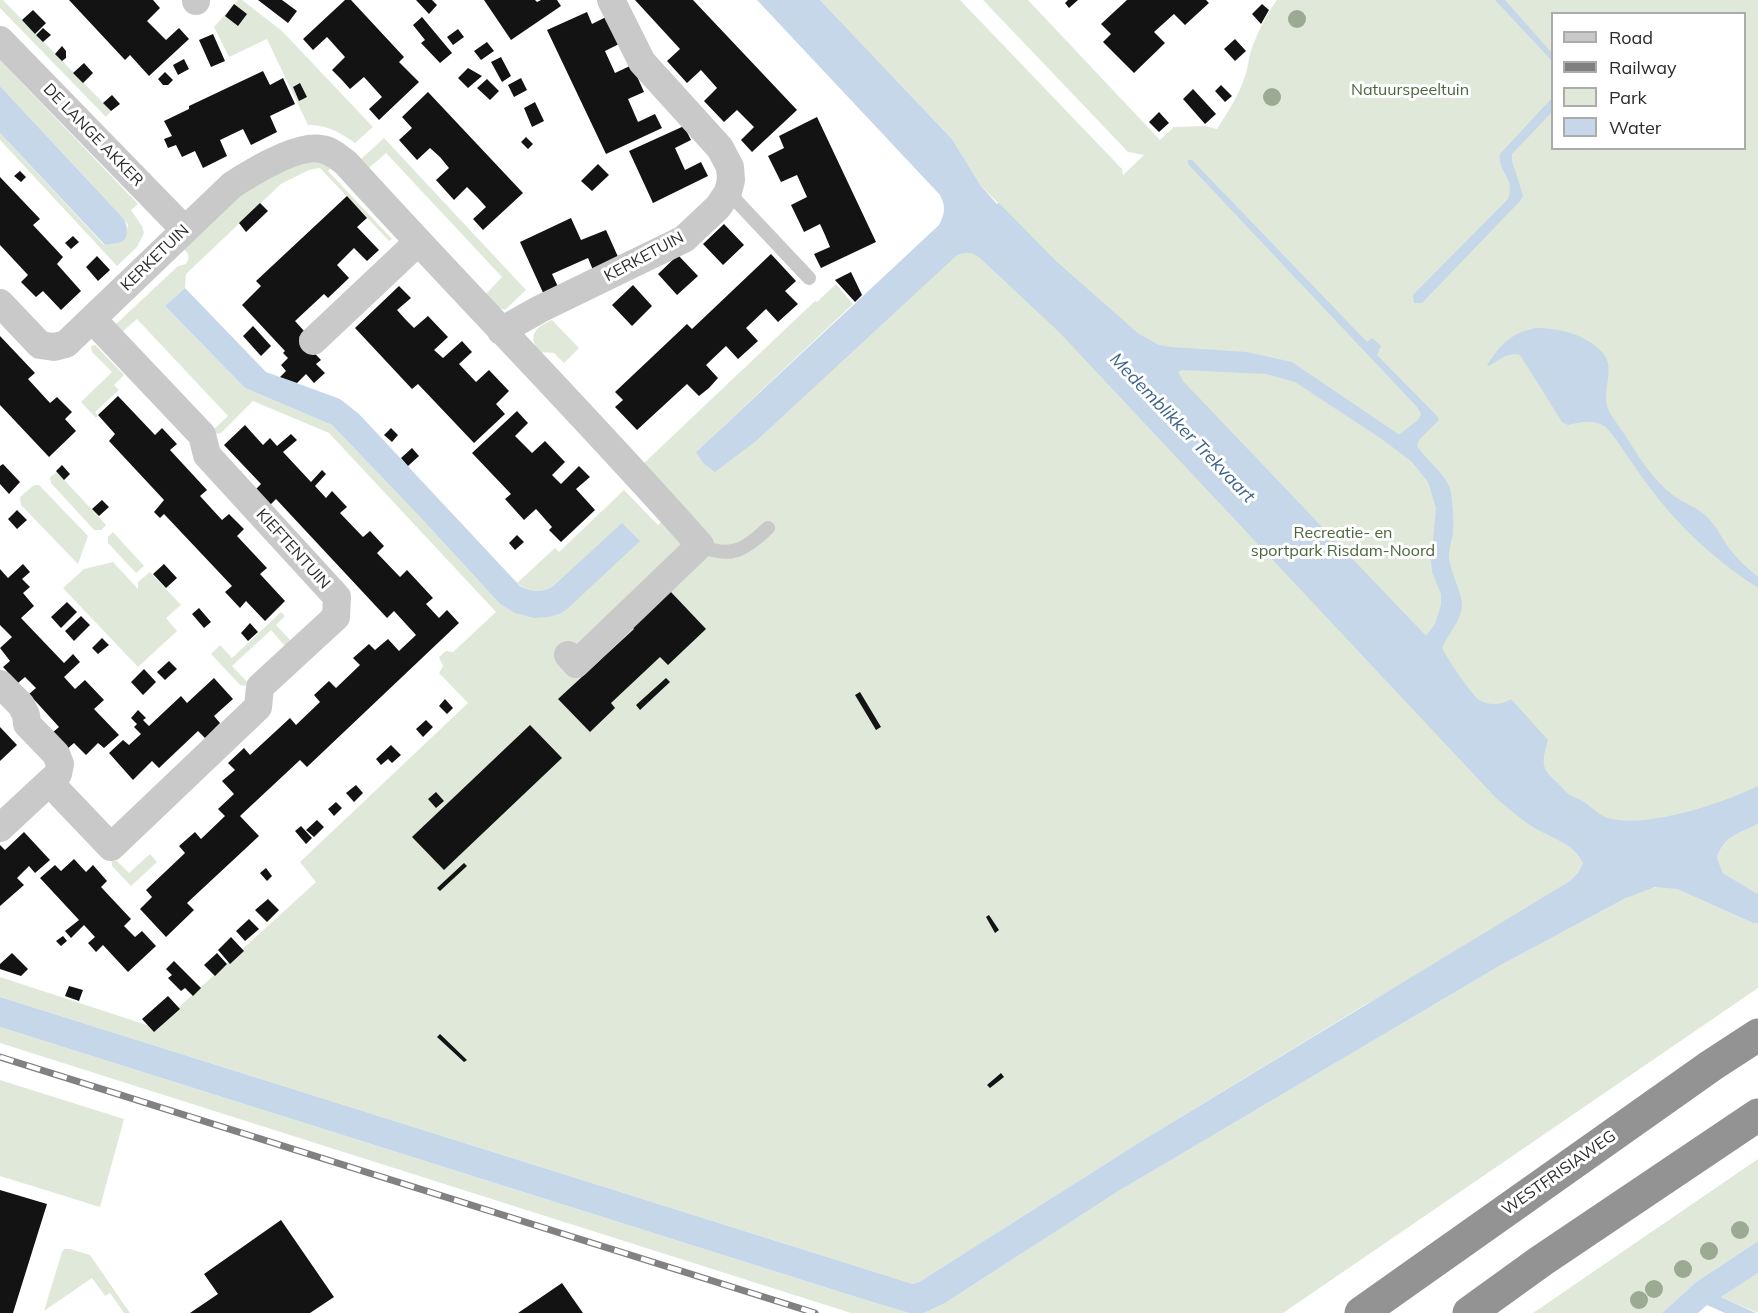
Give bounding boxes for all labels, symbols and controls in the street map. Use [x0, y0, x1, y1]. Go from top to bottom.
legend [1551, 12, 1746, 150]
text: Road [1609, 26, 1653, 49]
text: Railway [1609, 56, 1677, 79]
street label: DE LANGE AKKER [39, 80, 147, 190]
park label: Natuurspeeltuin [1351, 80, 1469, 100]
text: Park [1609, 86, 1647, 109]
text: Water [1609, 116, 1661, 139]
street label: KERKETUIN [117, 221, 193, 295]
street label: KERKETUIN [601, 228, 687, 286]
water label: Medemblikker Trekvaart [1105, 349, 1259, 507]
street label: KIEFTENTUIN [252, 505, 334, 593]
park label: Recreatie- en sportpark Risdam-Noord [1251, 523, 1435, 561]
street label: WESTFRISIAWEG [1498, 1127, 1620, 1219]

